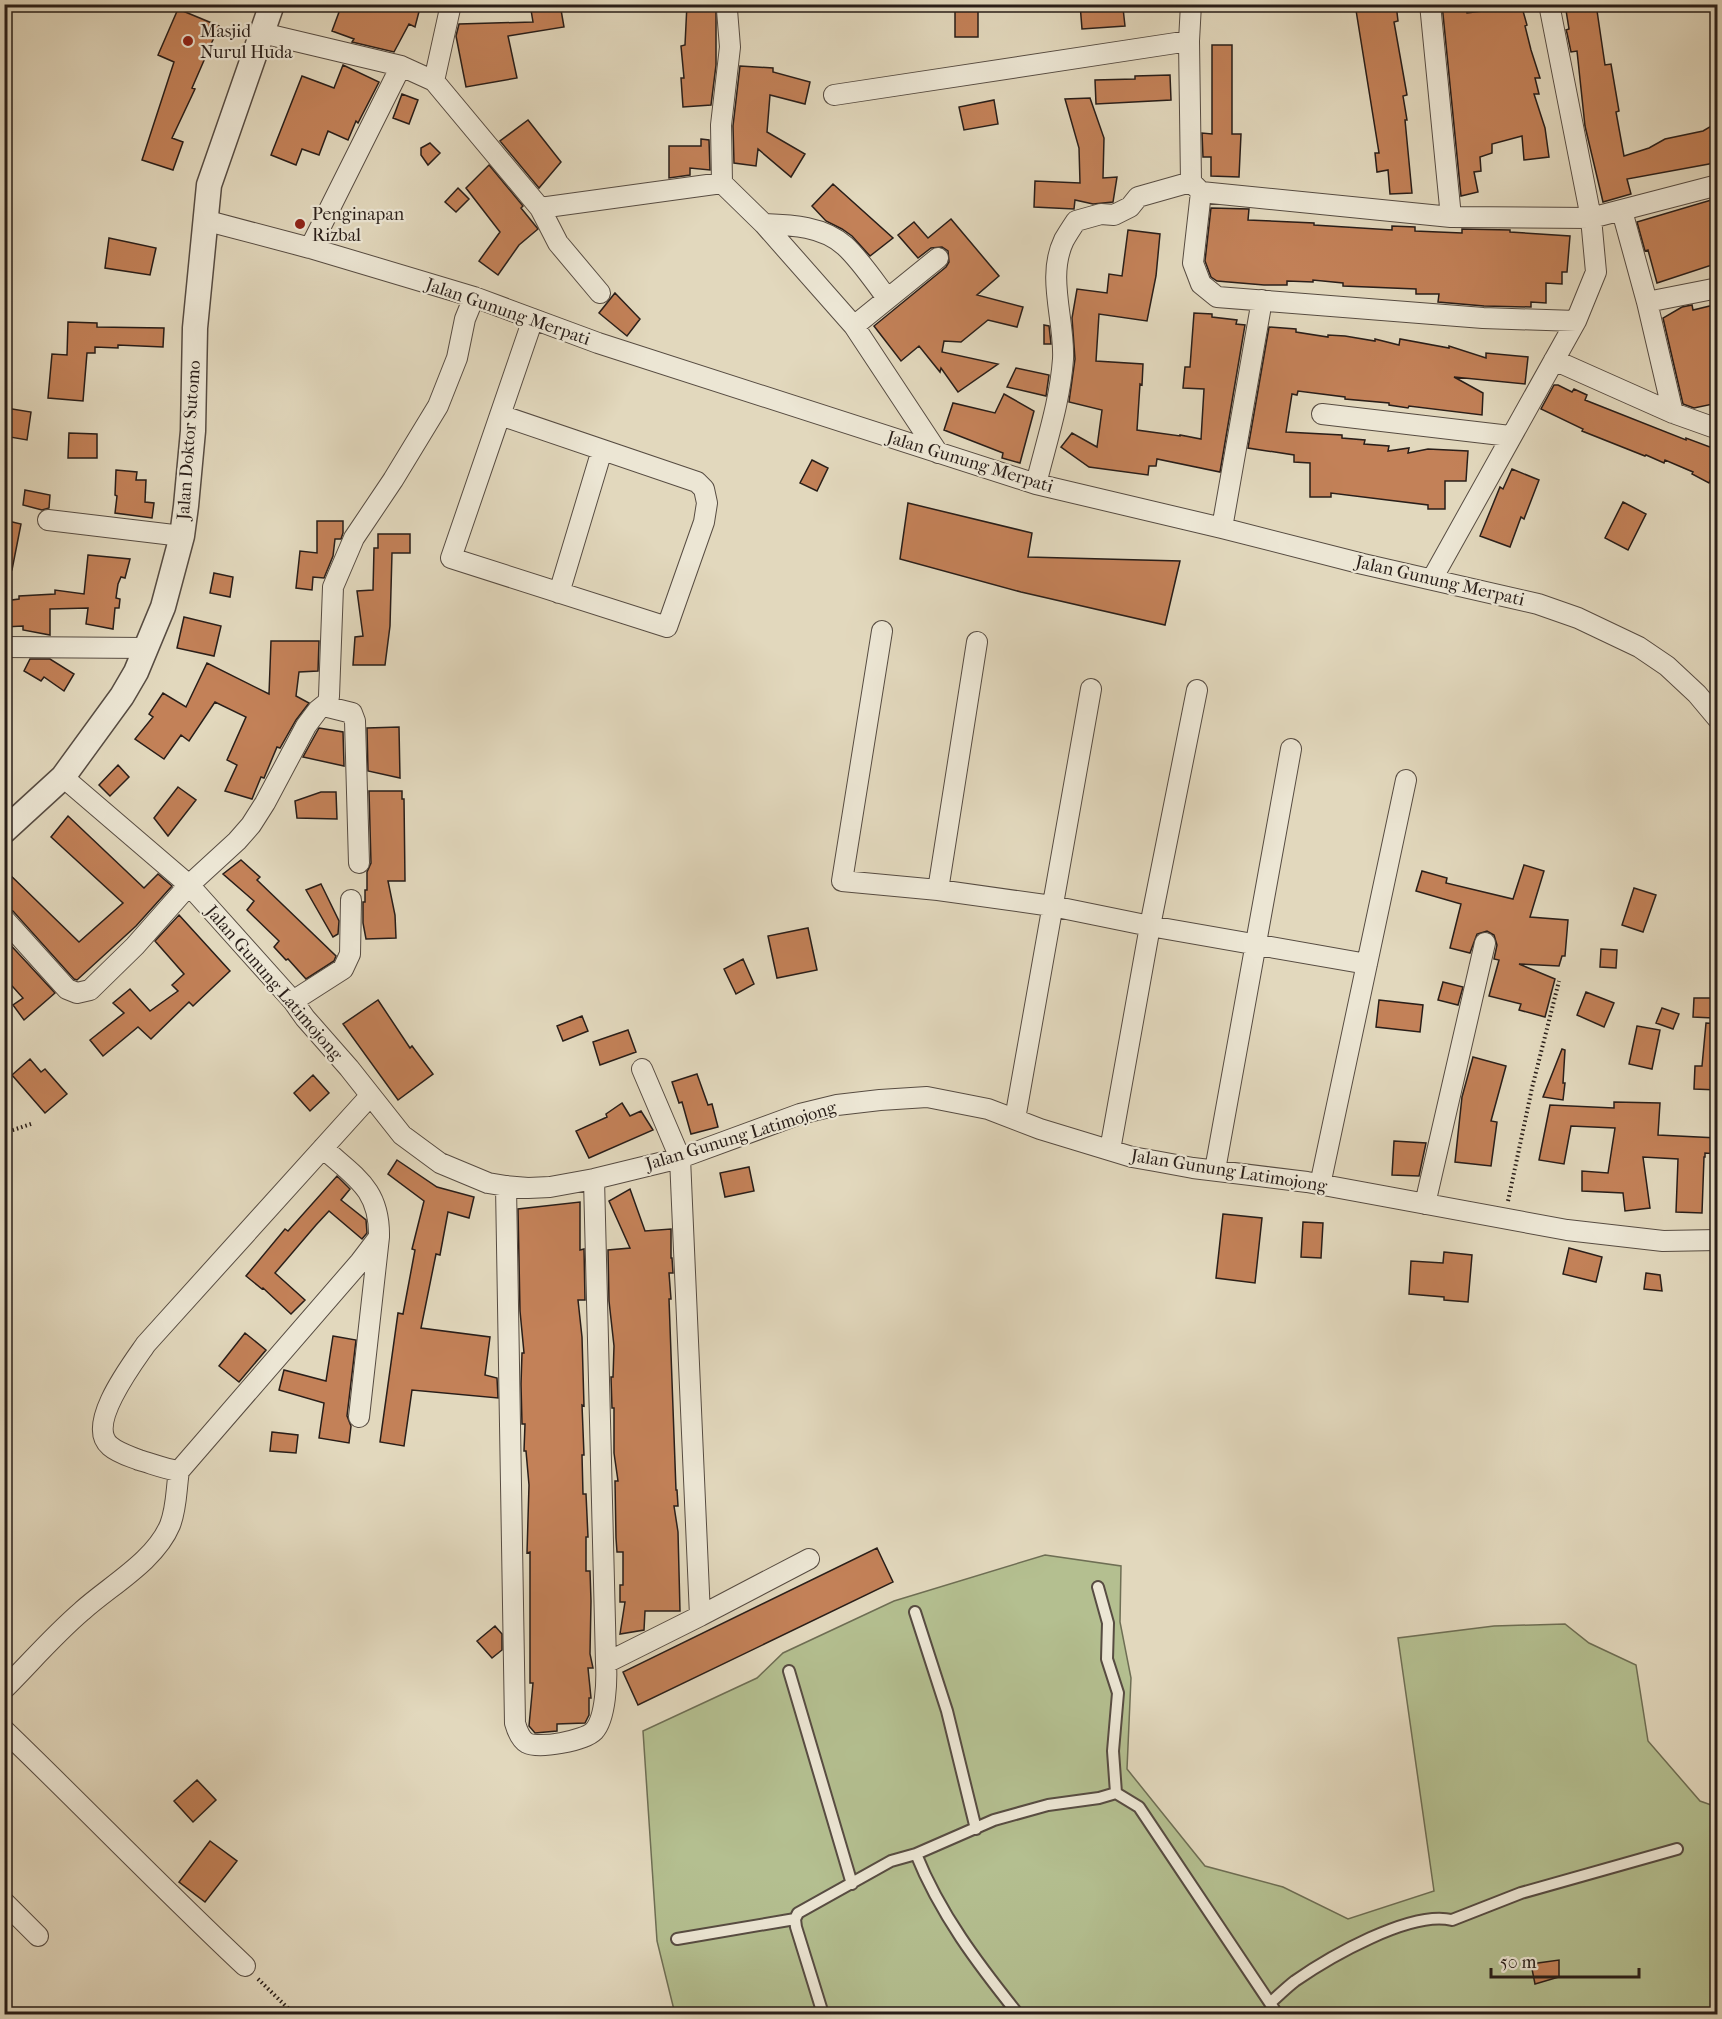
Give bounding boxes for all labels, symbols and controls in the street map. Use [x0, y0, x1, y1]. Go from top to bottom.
place label: Masjid Nurul Huda [200, 21, 293, 63]
marker: Masjid Nurul Huda [181, 34, 195, 48]
place label: Penginapan Rizbal [312, 204, 405, 246]
marker: Penginapan Rizbal [293, 217, 307, 231]
street label: Jalan Gunung Merpati [421, 273, 594, 350]
street label: Jalan Doktor Sutomo [173, 359, 205, 523]
street label: Jalan Gunung Merpati [882, 426, 1056, 497]
street label: Jalan Gunung Merpati [1352, 551, 1527, 611]
street label: Jalan Gunung Latimojong [200, 900, 347, 1065]
street label: Jalan Gunung Latimojong [641, 1097, 839, 1176]
street label: Jalan Gunung Latimojong [1128, 1145, 1329, 1197]
scale bar [1491, 1941, 1640, 1979]
text: 50 m [1500, 1952, 1537, 1973]

